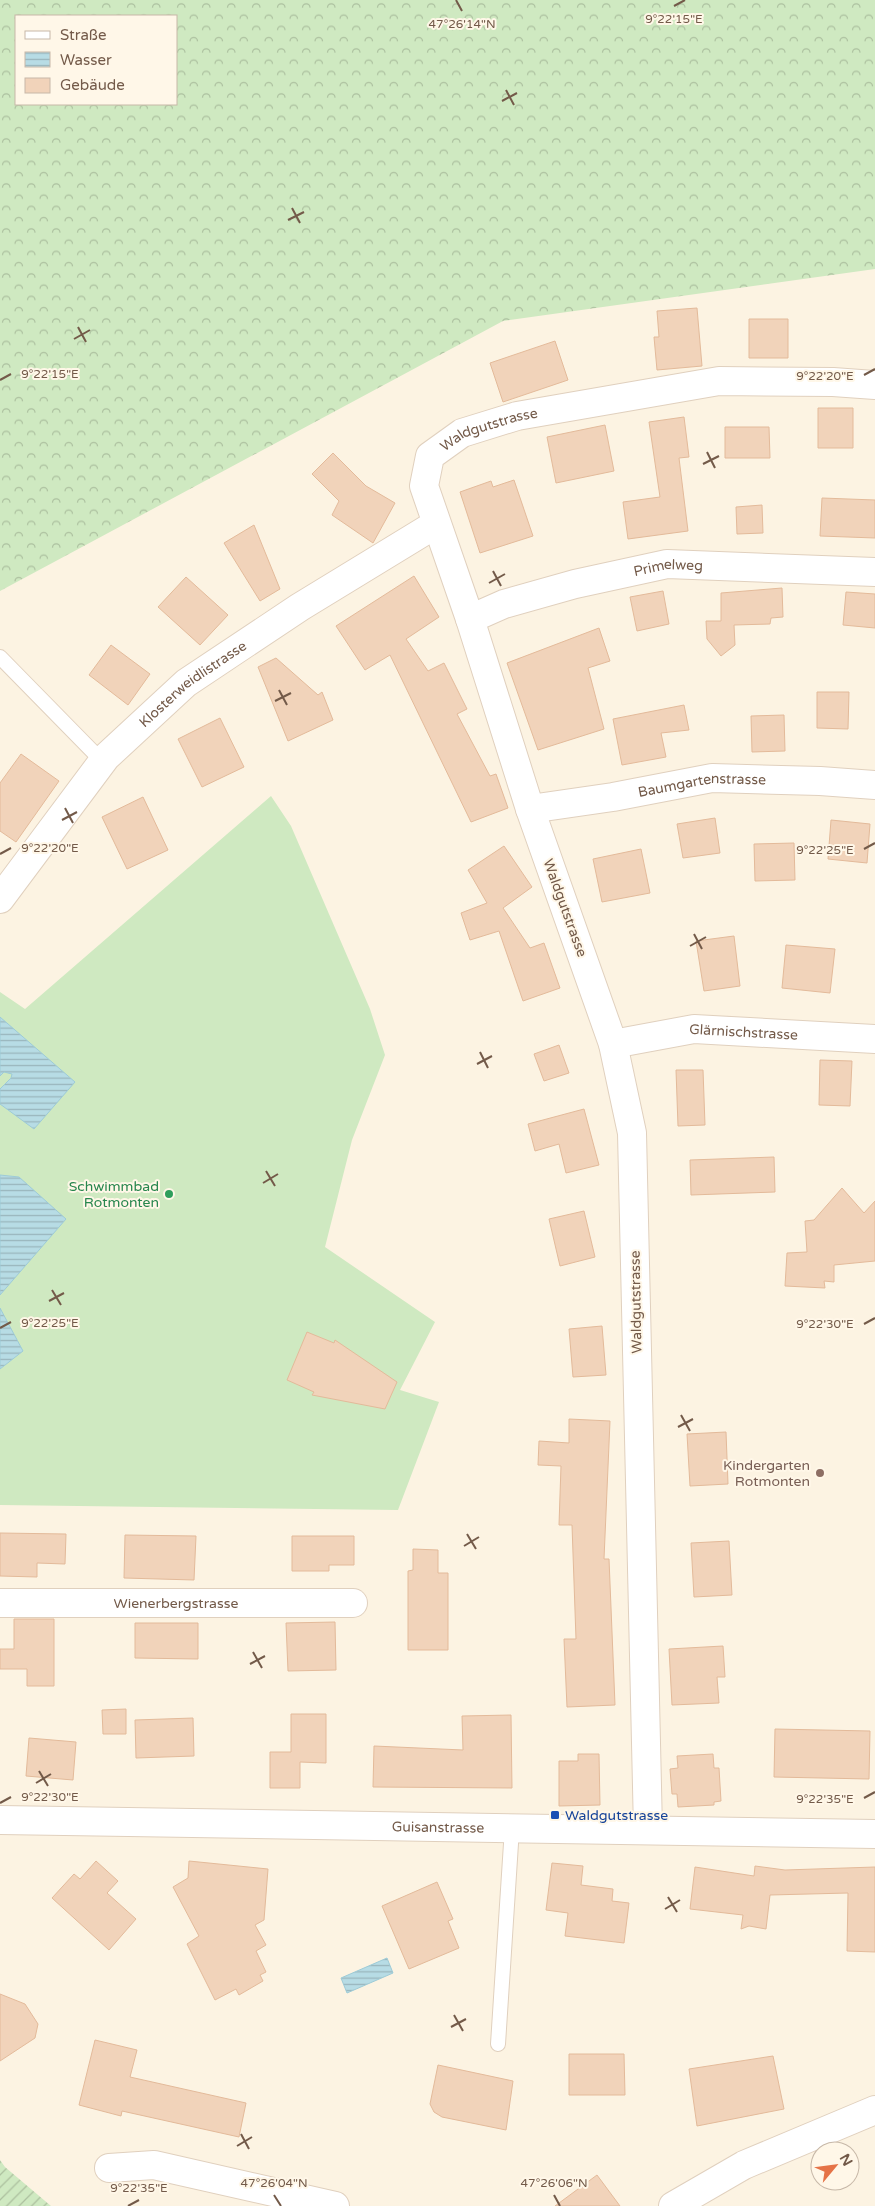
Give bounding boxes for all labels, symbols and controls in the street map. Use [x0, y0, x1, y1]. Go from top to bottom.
text: 9°22'15"E [645, 12, 703, 26]
legend [15, 15, 178, 105]
text: 47°26'14"N [428, 17, 496, 31]
text: Straße [60, 26, 106, 44]
text: Wasser [60, 51, 112, 69]
text: Gebäude [60, 76, 125, 94]
text: 9°22'15"E [21, 367, 79, 381]
text: 9°22'20"E [796, 369, 854, 383]
street label: Waldgutstrasse [437, 404, 539, 455]
street label: Primelweg [632, 555, 703, 580]
street label: Klosterweidlistrasse [135, 637, 250, 731]
street label: Baumgartenstrasse [636, 769, 766, 801]
text: 9°22'20"E [21, 841, 79, 855]
text: 9°22'25"E [796, 843, 854, 857]
street label: Waldgutstrasse [539, 857, 591, 959]
street label: Glärnischstrasse [689, 1020, 798, 1043]
place label: Schwimmbad Rotmonten [69, 1178, 159, 1211]
marker: Schwimmbad Rotmonten [163, 1188, 175, 1200]
street label: Waldgutstrasse [627, 1250, 645, 1354]
text: 9°22'25"E [21, 1316, 79, 1330]
text: 9°22'30"E [796, 1317, 854, 1331]
place label: Kindergarten Rotmonten [723, 1457, 810, 1490]
marker: Kindergarten Rotmonten [814, 1467, 826, 1479]
street label: Wienerbergstrasse [114, 1595, 238, 1612]
text: 9°22'30"E [21, 1790, 79, 1804]
text: 9°22'35"E [796, 1792, 854, 1806]
place label: Waldgutstrasse [565, 1807, 668, 1824]
marker: Waldgutstrasse [549, 1809, 561, 1821]
street label: Guisanstrasse [392, 1818, 484, 1836]
north arrow [810, 2141, 860, 2191]
text: N [836, 2151, 856, 2169]
text: 47°26'04"N [240, 2176, 308, 2190]
text: 47°26'06"N [520, 2176, 588, 2190]
text: 9°22'35"E [110, 2181, 168, 2195]

